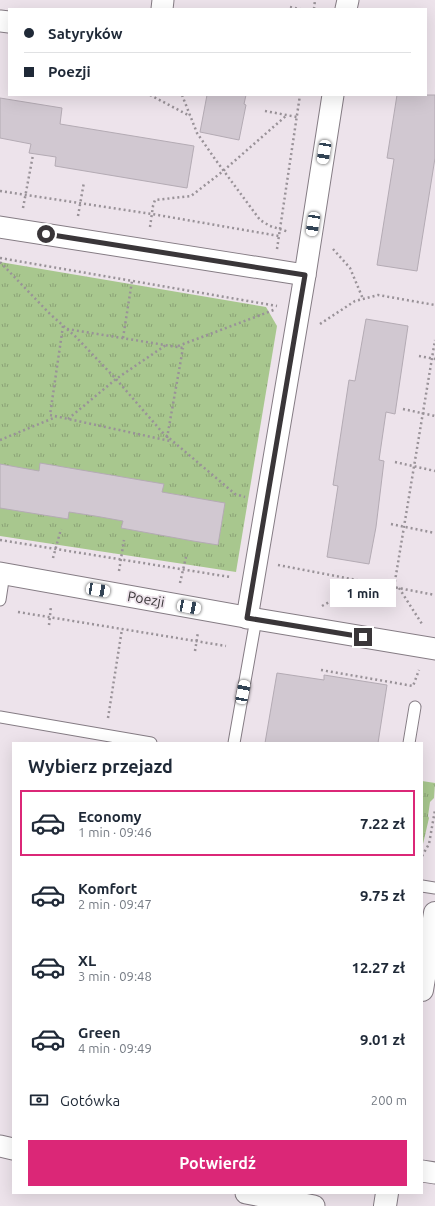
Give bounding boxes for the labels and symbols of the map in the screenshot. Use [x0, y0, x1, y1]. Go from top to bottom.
car [316, 139, 332, 165]
car [305, 211, 321, 237]
route start [37, 225, 55, 243]
callout: 1 min [330, 579, 396, 607]
car [85, 582, 111, 598]
street label: Poezji [126, 588, 166, 610]
car [176, 599, 202, 615]
route end [354, 628, 372, 646]
car [235, 679, 251, 705]

